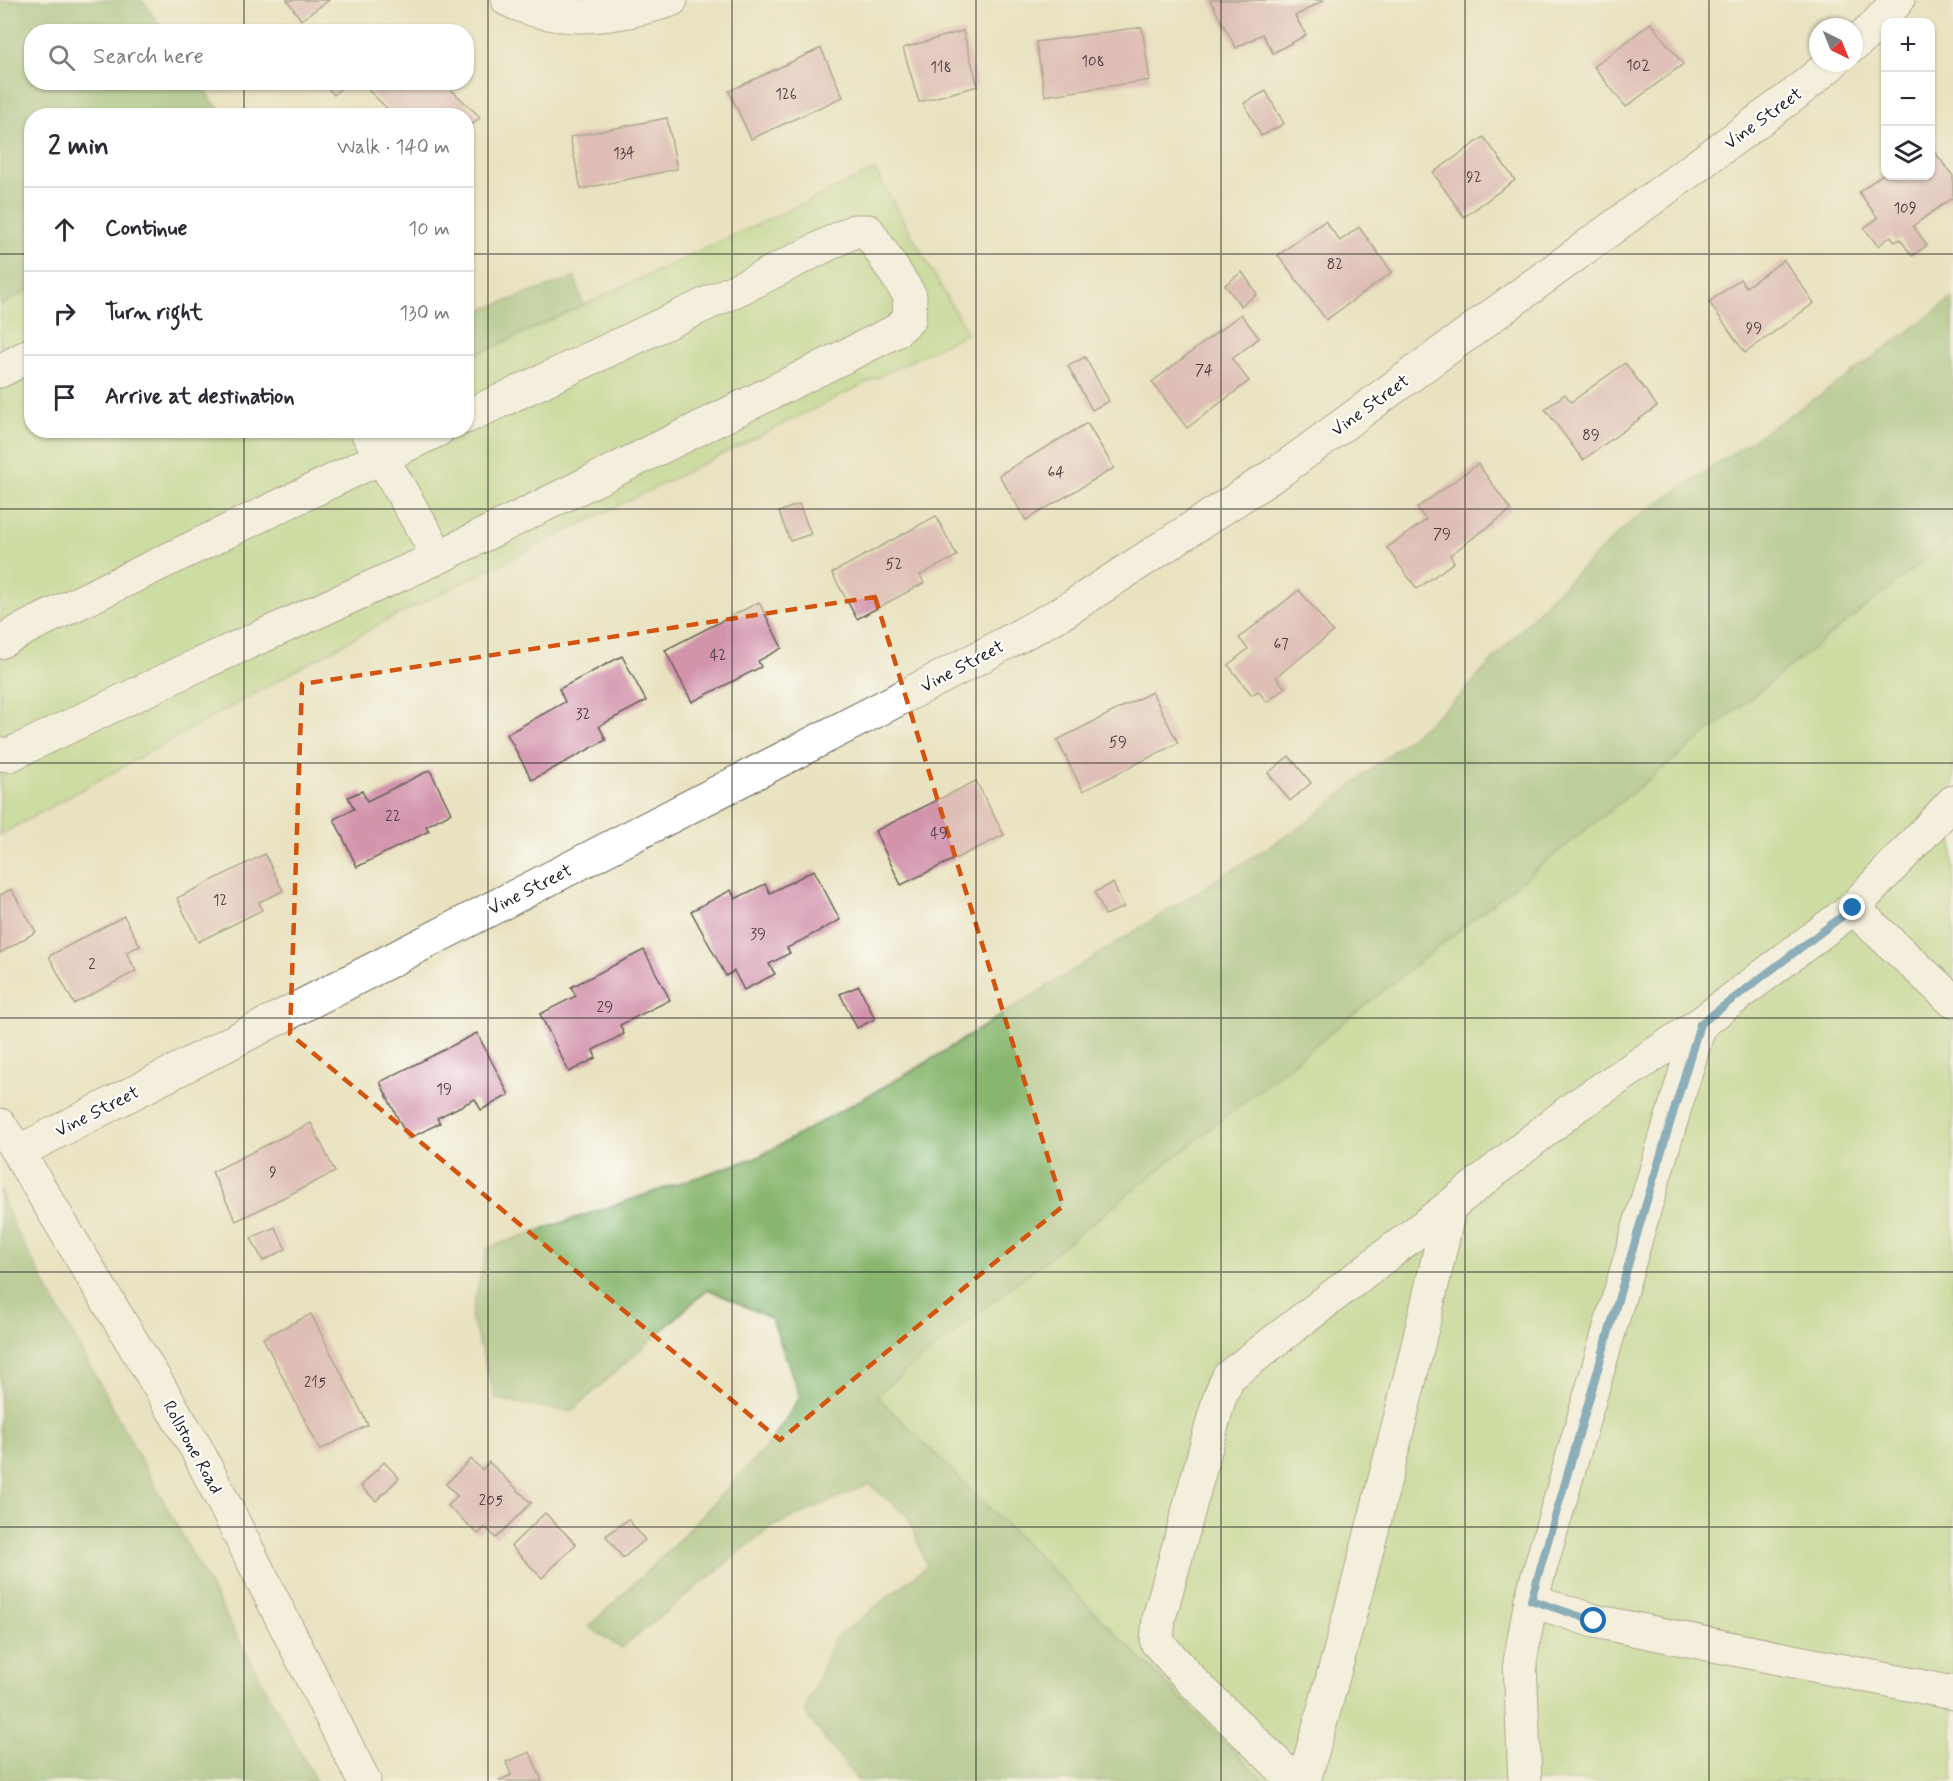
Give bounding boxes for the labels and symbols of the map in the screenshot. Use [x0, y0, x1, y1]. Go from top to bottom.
north arrow [1809, 18, 1863, 72]
house number: 108 [1081, 52, 1105, 72]
house number: 102 [1626, 56, 1650, 76]
house number: 118 [930, 58, 952, 78]
street label: Vine Street [1720, 82, 1808, 155]
house number: 126 [775, 85, 797, 105]
house number: 134 [613, 144, 635, 164]
house number: 92 [1466, 168, 1482, 188]
house number: 109 [1893, 199, 1917, 219]
house number: 82 [1327, 255, 1343, 275]
house number: 99 [1746, 319, 1762, 339]
house number: 74 [1195, 361, 1213, 381]
street label: Vine Street [1327, 369, 1415, 442]
house number: 89 [1582, 426, 1600, 446]
house number: 64 [1048, 463, 1064, 483]
house number: 79 [1433, 525, 1451, 545]
house number: 52 [886, 555, 903, 575]
street label: Vine Street [917, 635, 1008, 699]
house number: 67 [1273, 635, 1289, 655]
house number: 42 [710, 646, 726, 666]
house number: 32 [576, 705, 590, 725]
house number: 59 [1109, 733, 1127, 753]
house number: 22 [385, 807, 401, 827]
house number: 49 [930, 824, 948, 844]
street label: Vine Street [484, 858, 577, 921]
house number: 12 [213, 891, 227, 911]
route end [1839, 894, 1865, 920]
house number: 39 [750, 925, 766, 945]
house number: 2 [88, 955, 96, 975]
house number: 29 [597, 998, 613, 1018]
street label: Vine Street [51, 1080, 144, 1143]
house number: 19 [436, 1080, 452, 1100]
house number: 9 [269, 1163, 277, 1183]
house number: 215 [304, 1373, 326, 1393]
street label: Rollstone Road [157, 1396, 228, 1499]
house number: 205 [479, 1491, 503, 1511]
route start [1580, 1607, 1606, 1633]

